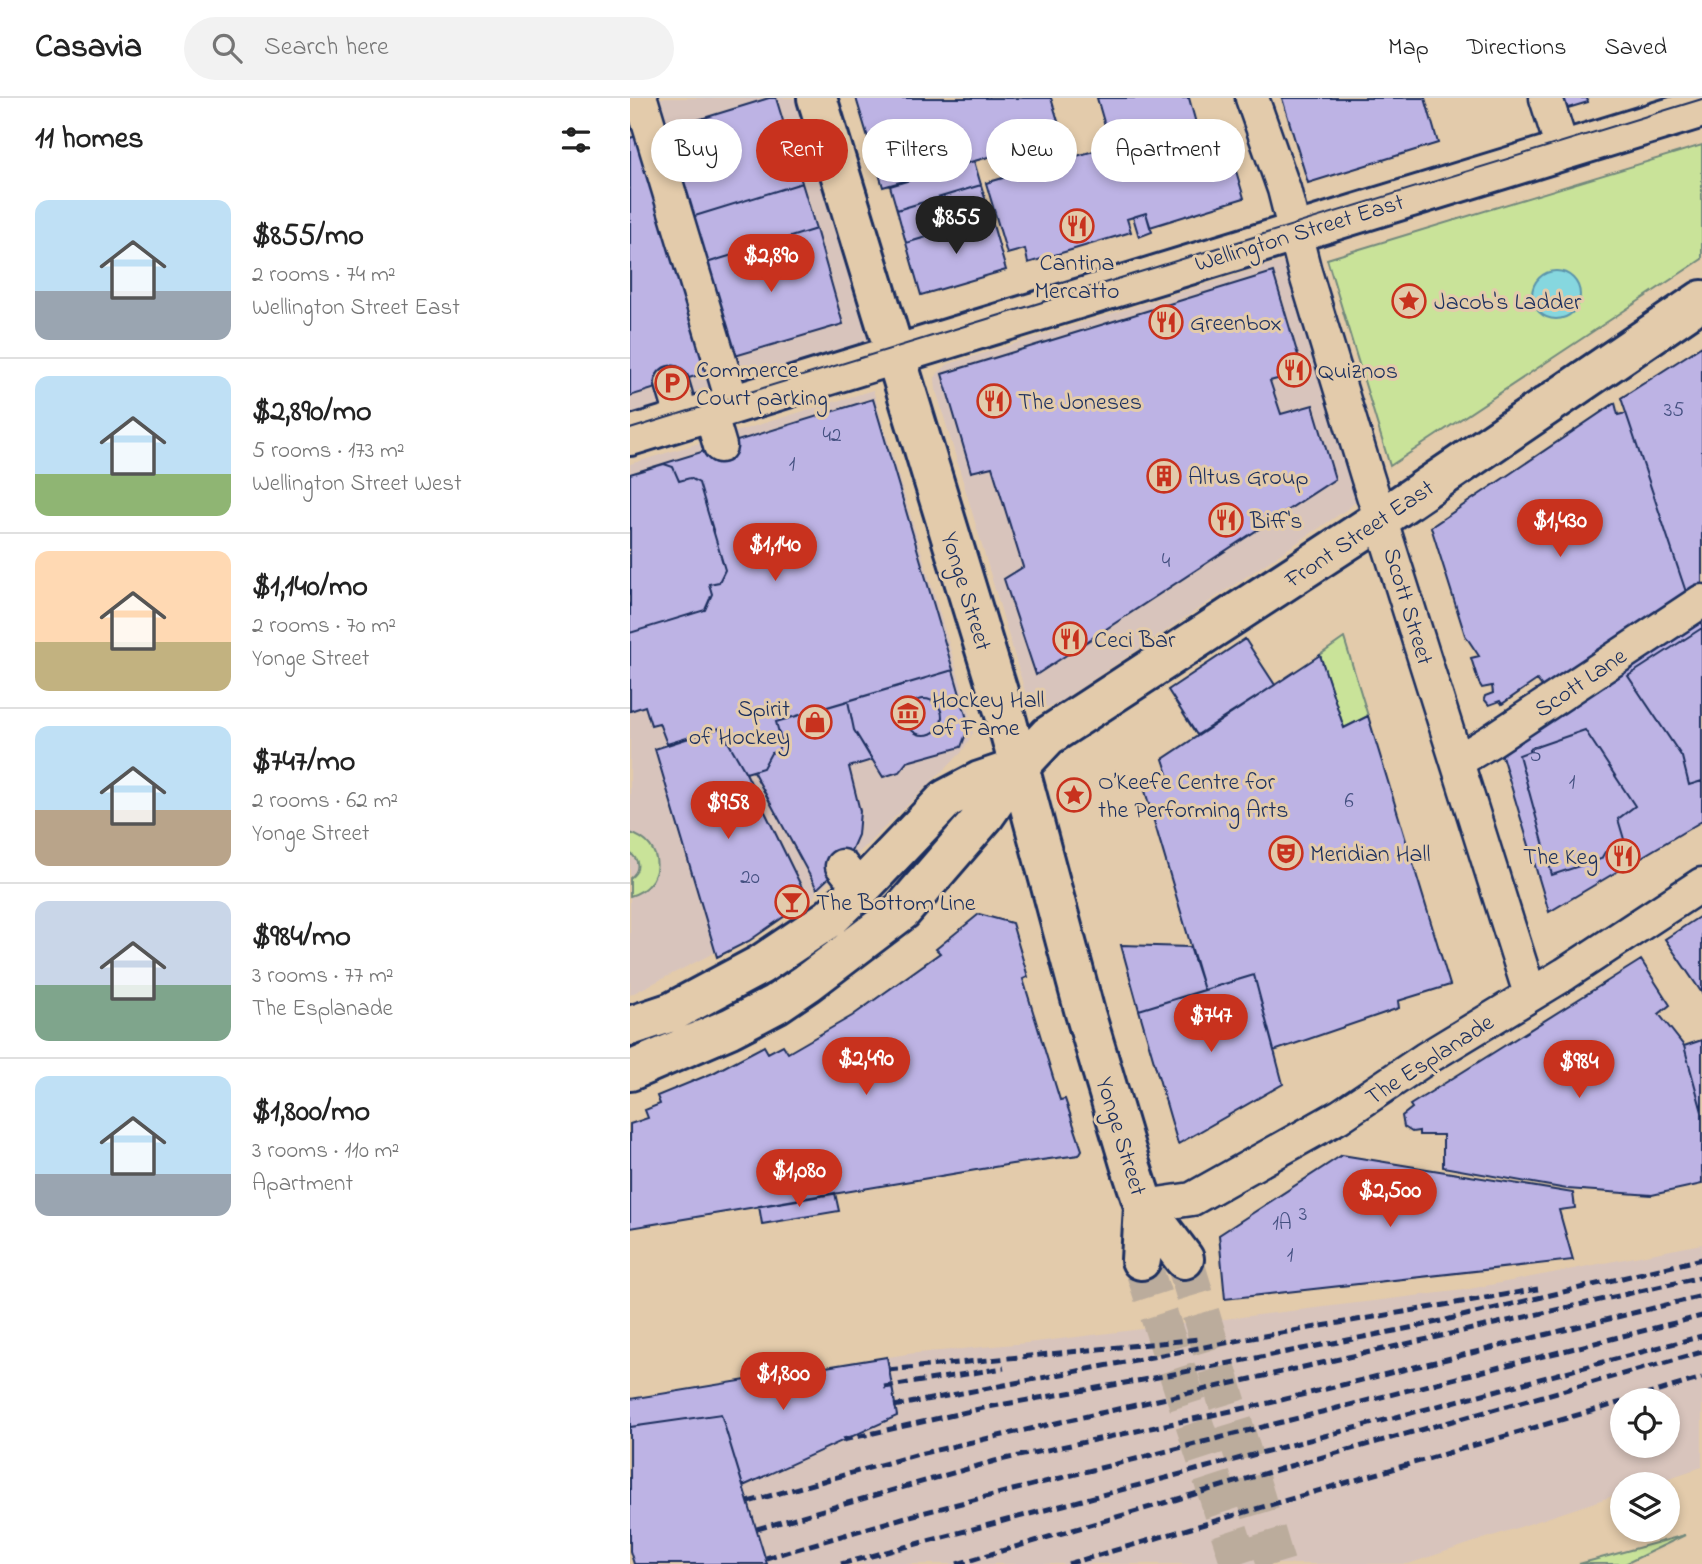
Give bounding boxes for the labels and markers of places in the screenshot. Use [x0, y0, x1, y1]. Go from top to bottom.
pin: $855 [915, 197, 997, 256]
restaurant icon: Cantina Mercatto [1058, 207, 1096, 245]
pin: $2,890 [714, 234, 828, 294]
place label: Cantina Mercatto [1035, 247, 1119, 310]
place icon: Jacob's Ladder [1390, 282, 1428, 320]
place label: Jacob's Ladder [1434, 286, 1582, 321]
restaurant icon: Greenbox [1147, 303, 1185, 341]
place label: Greenbox [1190, 307, 1282, 342]
restaurant icon: Quiznos [1275, 351, 1313, 389]
place label: Commerce Court parking [696, 354, 828, 417]
place label: Quiznos [1318, 355, 1398, 390]
parking icon: Commerce Court parking [653, 364, 691, 402]
restaurant icon: The Joneses [975, 382, 1013, 420]
place label: The Joneses [1018, 386, 1142, 421]
building icon: Altus Group [1145, 457, 1183, 495]
place label: Altus Group [1188, 461, 1308, 496]
pin: $1,430 [1503, 500, 1617, 559]
restaurant icon: Biff's [1207, 501, 1245, 539]
place label: Biff's [1249, 505, 1302, 540]
pin: $1,140 [718, 524, 832, 583]
restaurant icon: Ceci Bar [1051, 620, 1089, 658]
place label: Ceci Bar [1094, 624, 1176, 659]
place label: Hockey Hall of Fame [932, 684, 1045, 747]
place label: Spirit of Hockey [689, 693, 790, 757]
museum icon: Hockey Hall of Fame [889, 694, 927, 732]
shop icon: Spirit of Hockey [796, 703, 834, 741]
place label: O’Keefe Centre for the Performing Arts [1098, 766, 1289, 829]
place icon: O’Keefe Centre for the Performing Arts [1055, 776, 1093, 814]
pin: $958 [687, 782, 769, 841]
theatre icon: Meridian Hall [1267, 834, 1305, 872]
restaurant icon: The Keg [1604, 837, 1642, 875]
place label: Meridian Hall [1310, 838, 1431, 873]
place label: The Keg [1523, 841, 1598, 876]
bar icon: The Bottom Line [773, 883, 811, 921]
place label: The Bottom Line [816, 887, 976, 922]
pin: $747 [1170, 995, 1252, 1054]
pin: $2,490 [809, 1038, 923, 1097]
pin: $984 [1538, 1040, 1620, 1100]
pin: $1,080 [742, 1150, 856, 1209]
pin: $2,500 [1333, 1170, 1447, 1229]
pin: $1,800 [726, 1352, 840, 1412]

